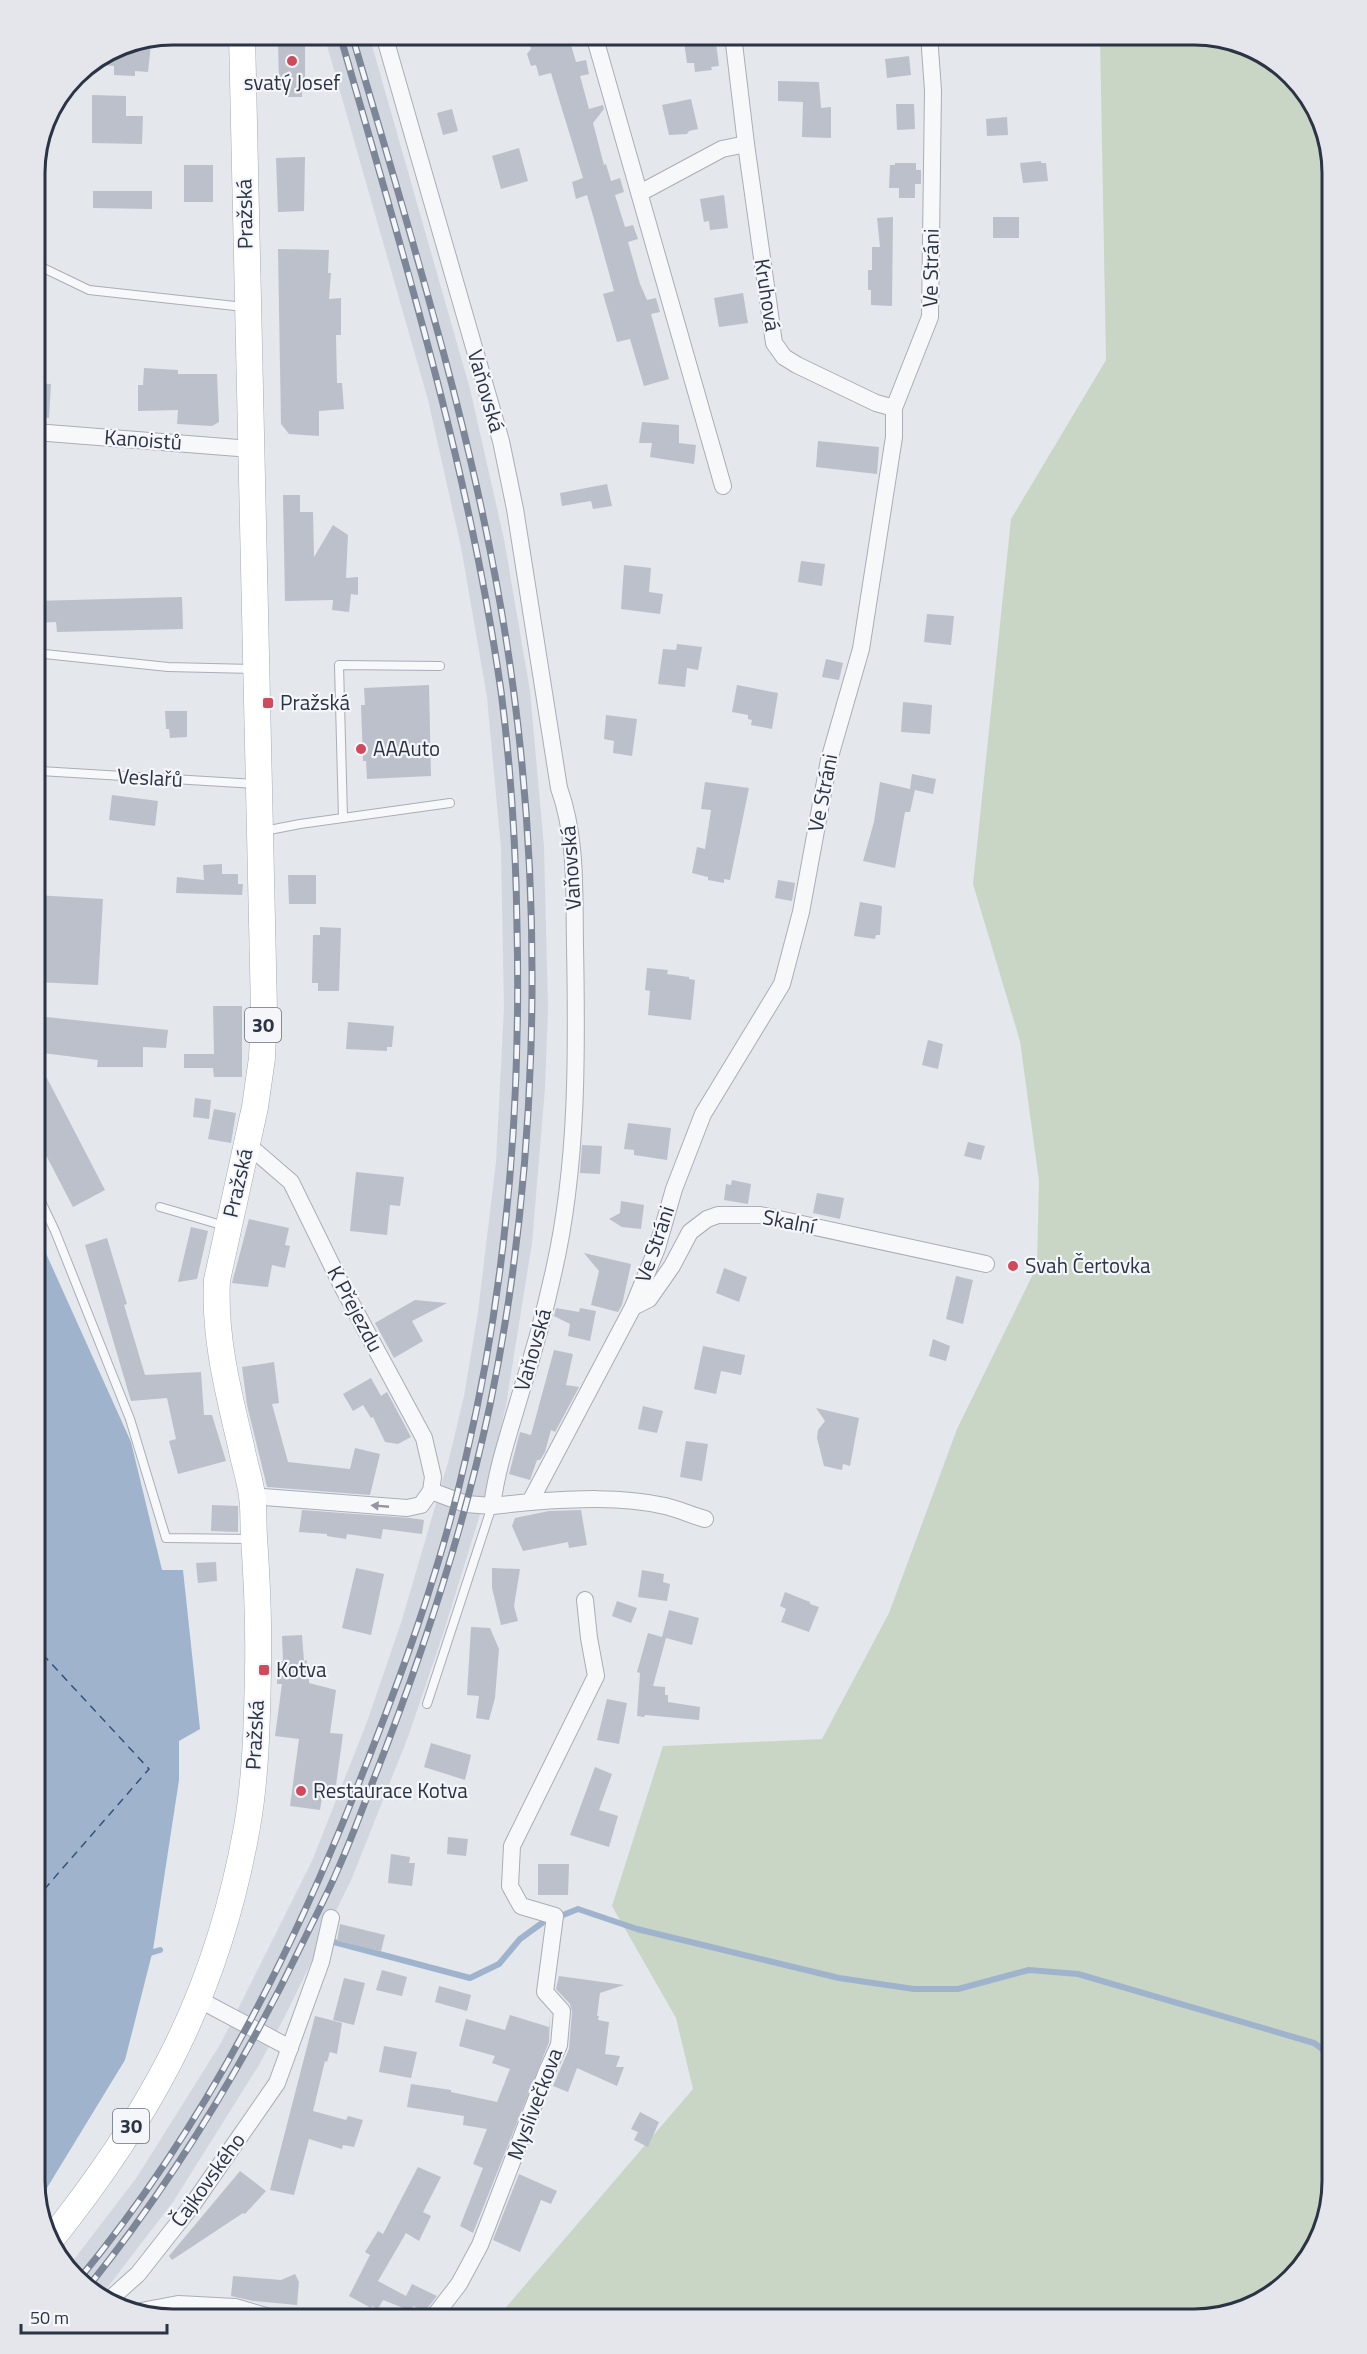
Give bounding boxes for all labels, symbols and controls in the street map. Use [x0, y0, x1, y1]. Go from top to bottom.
marker: svatý Josef [285, 54, 299, 68]
place label: svatý Josef [244, 66, 340, 98]
street label: Pražská [227, 178, 261, 249]
street label: Ve Stráni [913, 228, 947, 308]
street label: Kruhová [746, 256, 790, 334]
street label: Vaňovská [460, 346, 514, 436]
street label: Kanoistů [103, 420, 183, 458]
place label: Pražská [280, 686, 351, 718]
marker: Pražská [261, 696, 275, 710]
place label: AAAuto [373, 732, 440, 764]
marker: AAAuto [354, 742, 368, 756]
street label: Ve Stráni [799, 751, 845, 835]
street label: Veslařů [116, 759, 184, 795]
street label: Vaňovská [551, 824, 589, 911]
road number: 30 [245, 1008, 281, 1042]
street label: Pražská [214, 1145, 261, 1221]
street label: Skalní [760, 1200, 819, 1242]
street label: Ve Stráni [626, 1201, 682, 1286]
place label: Svah Čertovka [1025, 1249, 1151, 1281]
marker: Svah Čertovka [1006, 1259, 1020, 1273]
street label: K Přejezdu [320, 1260, 392, 1357]
street label: Vaňovská [505, 1304, 559, 1395]
one-way arrow [371, 1501, 390, 1511]
place label: Kotva [276, 1653, 327, 1685]
marker: Kotva [257, 1663, 271, 1677]
street label: Pražská [236, 1699, 272, 1771]
place label: Restaurace Kotva [313, 1774, 468, 1806]
marker: Restaurace Kotva [294, 1784, 308, 1798]
street label: Myslivečkova [498, 2043, 570, 2164]
road number: 30 [113, 2109, 149, 2143]
street label: Čajkovského [162, 2126, 252, 2233]
scale bar [21, 2297, 166, 2335]
text: 50 m [30, 2304, 69, 2331]

